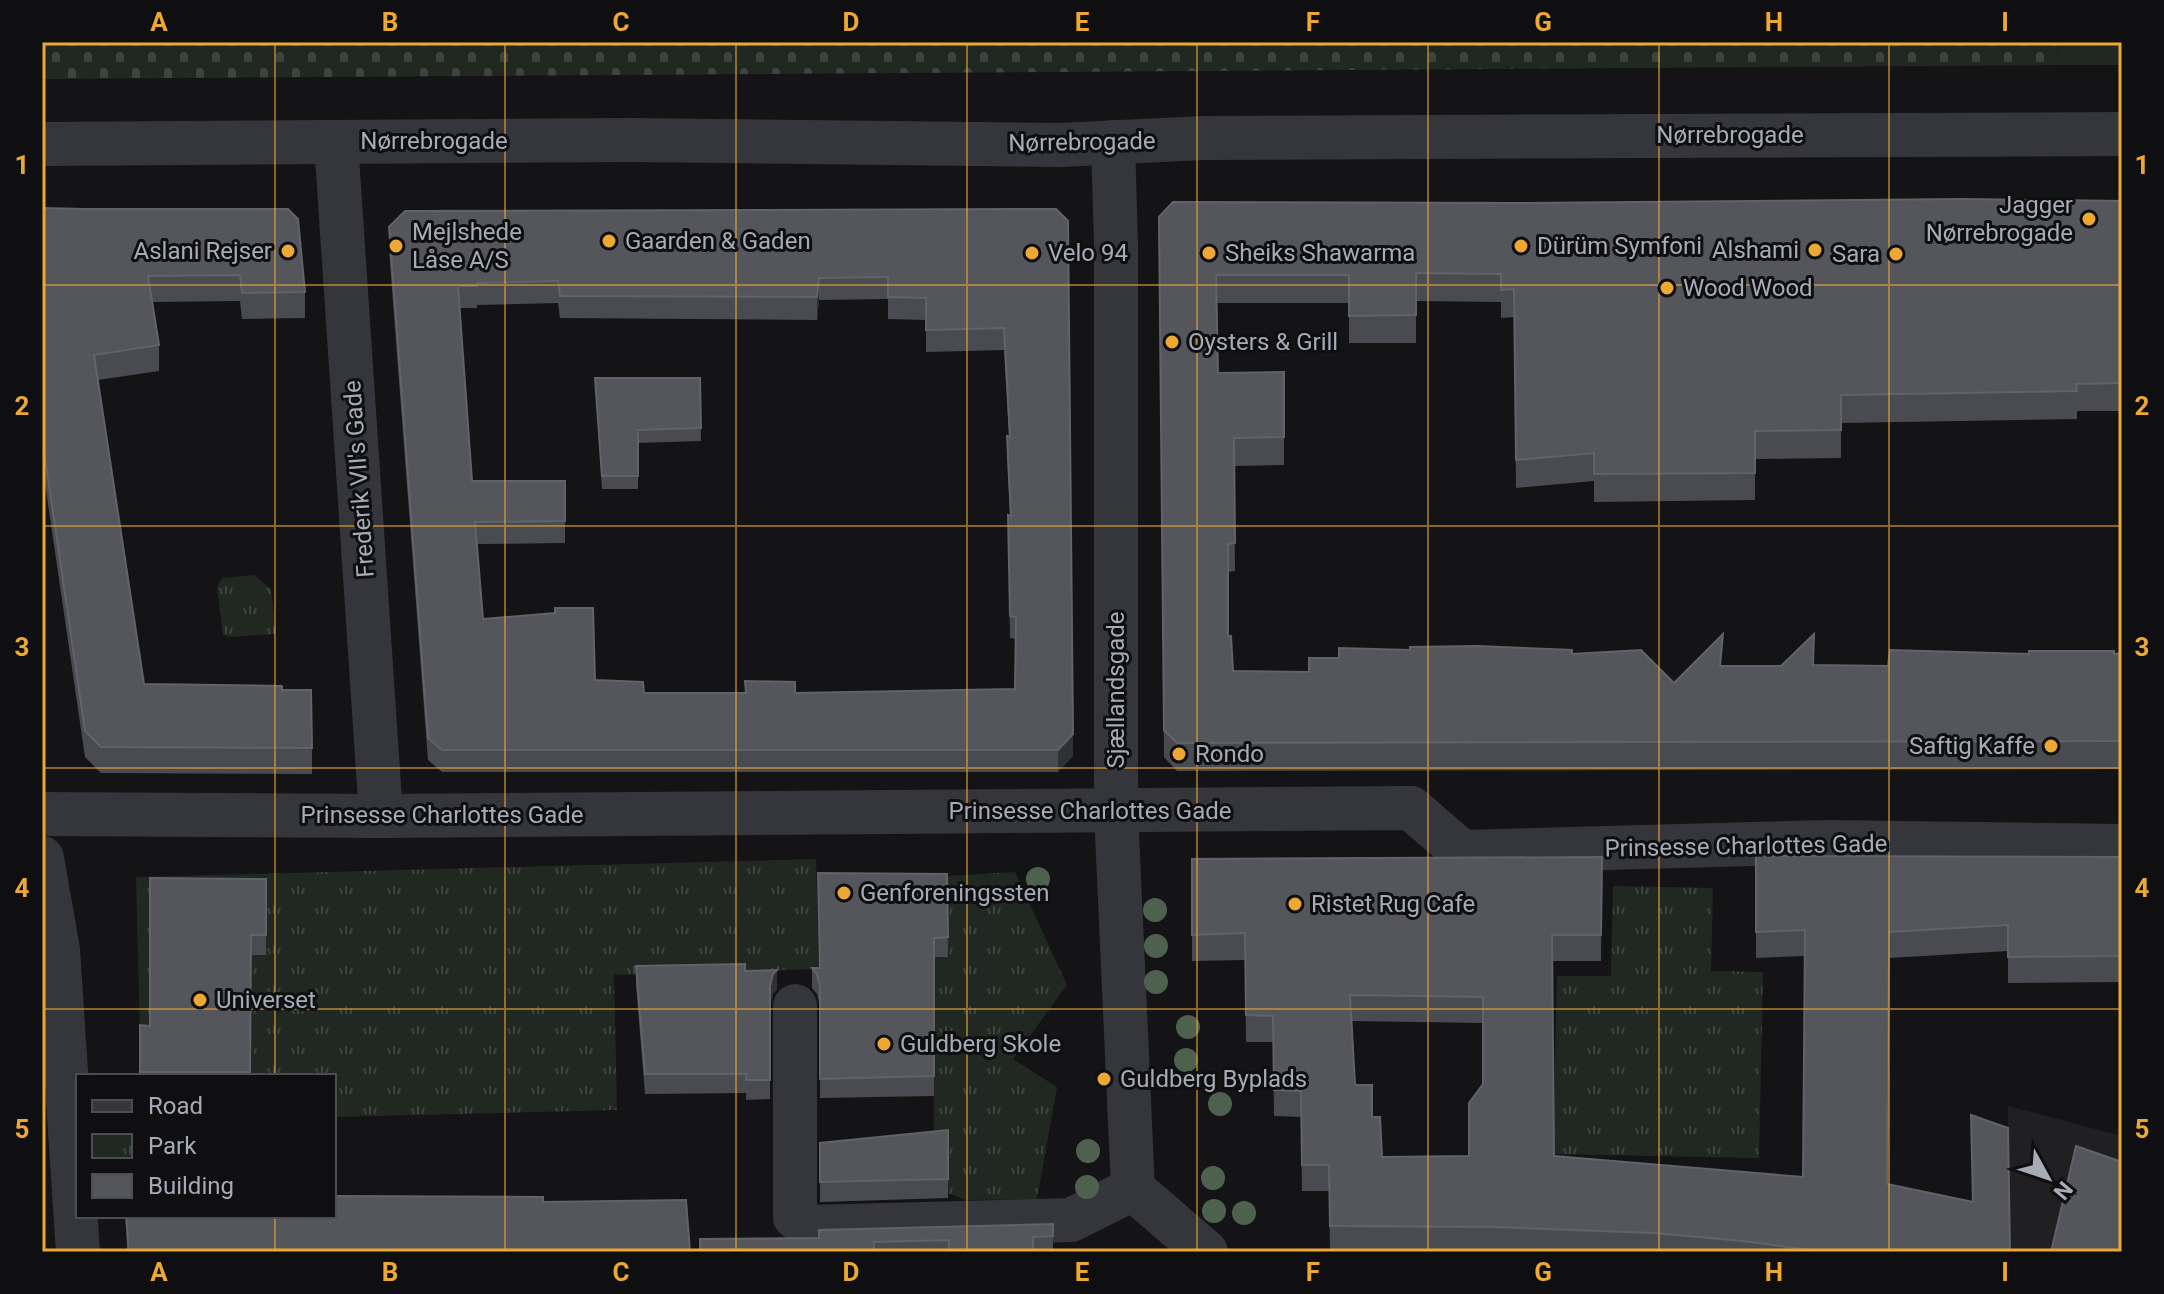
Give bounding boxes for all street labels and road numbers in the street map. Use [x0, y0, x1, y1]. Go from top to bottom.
street label: Nørrebrogade [1656, 121, 1804, 149]
street label: Nørrebrogade [360, 127, 508, 155]
street label: Nørrebrogade [1008, 127, 1156, 157]
street label: Frederik VII's Gade [338, 379, 380, 579]
street label: Sjællandsgade [1102, 612, 1130, 768]
street label: Prinsesse Charlottes Gade [949, 797, 1231, 825]
street label: Prinsesse Charlottes Gade [301, 801, 583, 829]
street label: Prinsesse Charlottes Gade [1604, 830, 1888, 862]

